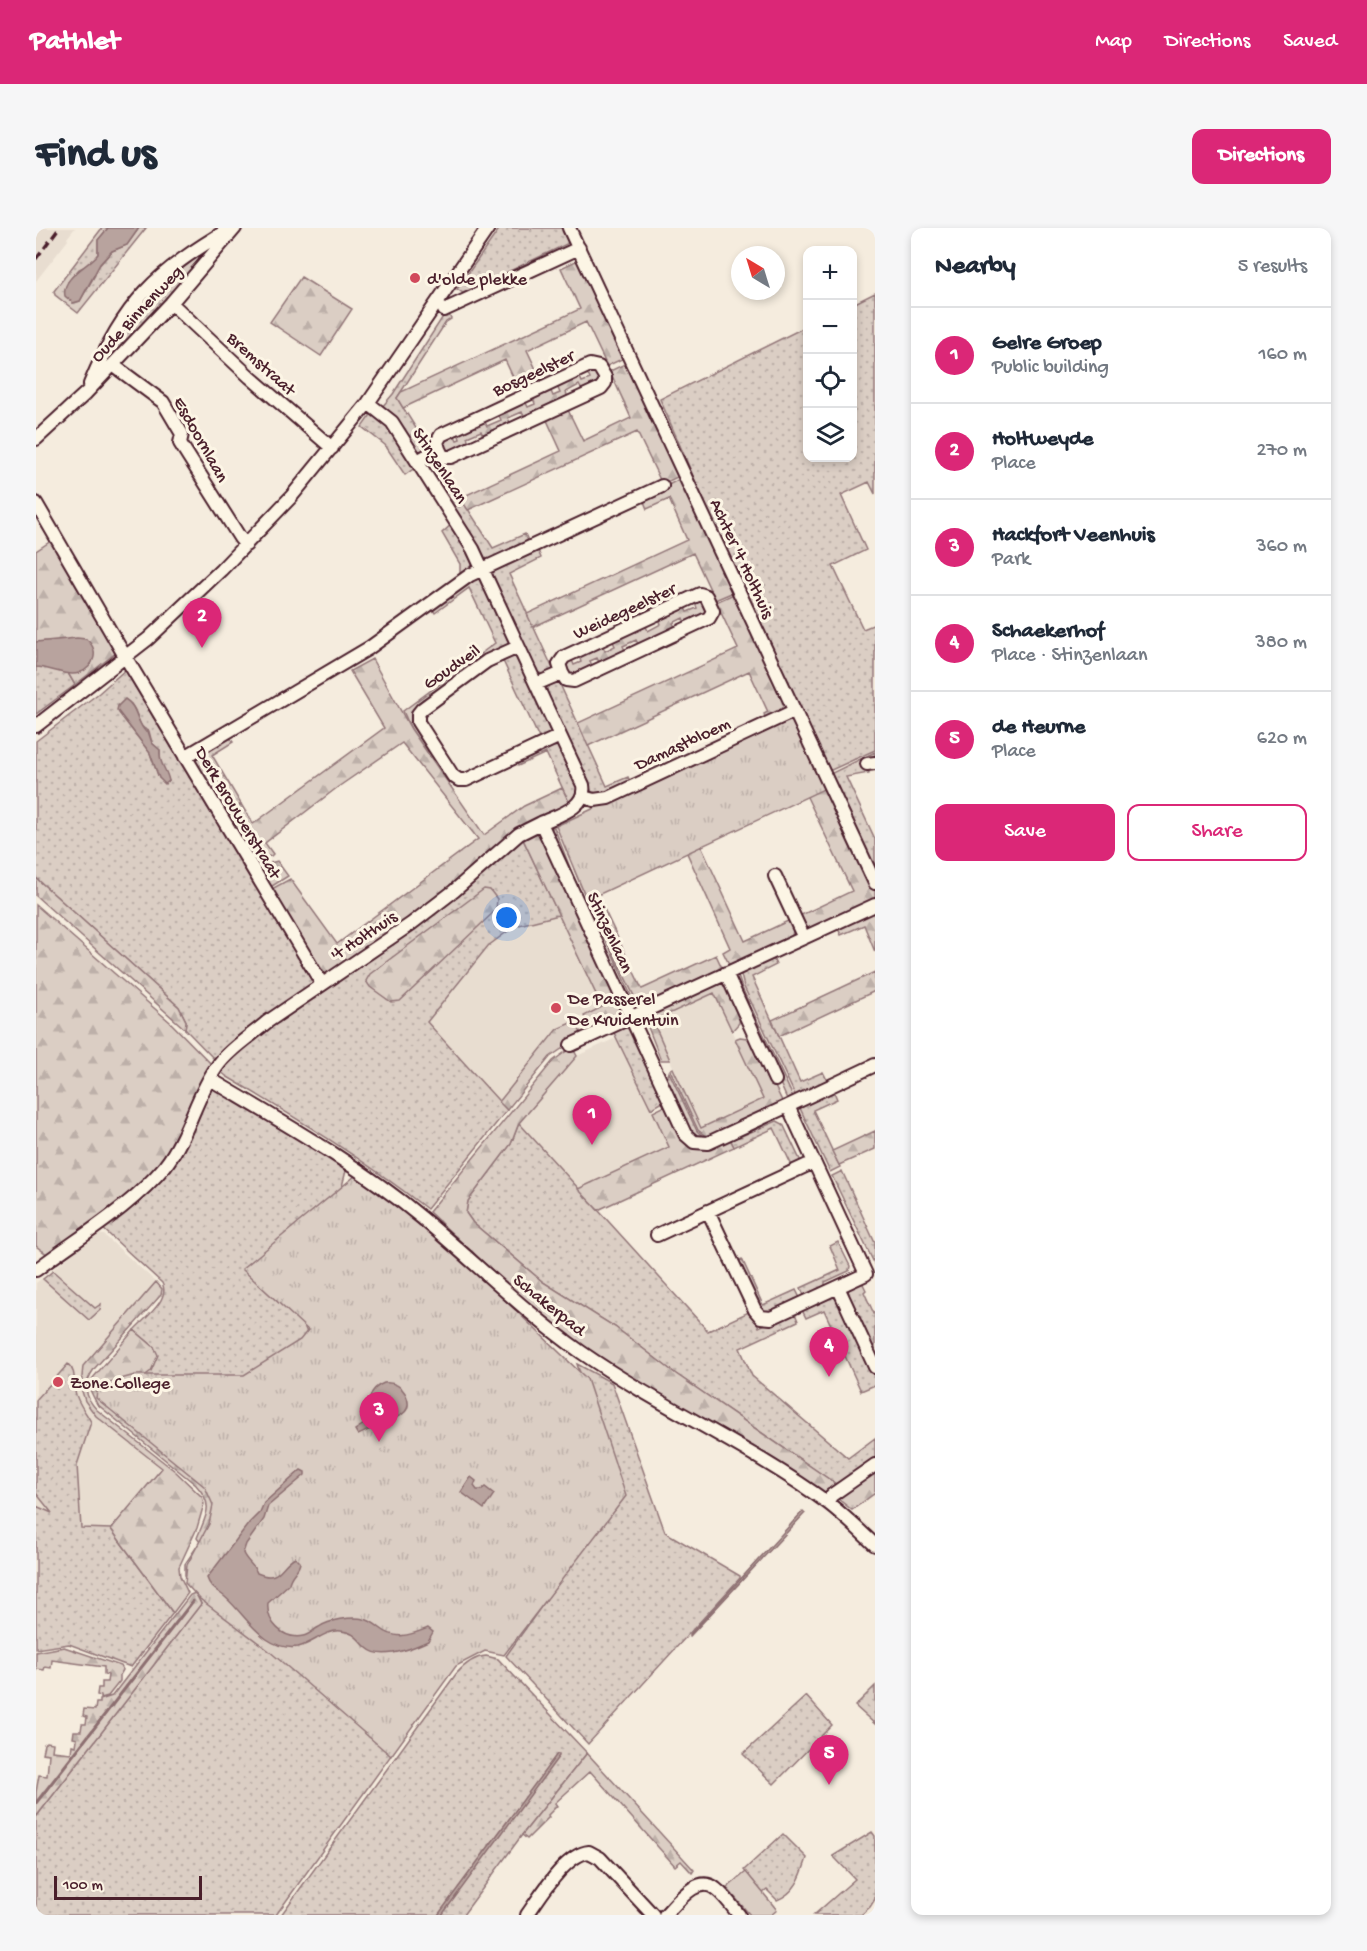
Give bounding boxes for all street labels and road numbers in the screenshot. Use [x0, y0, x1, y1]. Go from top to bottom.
street label: Oude Binnenweg [88, 262, 188, 368]
street label: Bremstraat [221, 328, 300, 402]
street label: Bosgeelster [489, 346, 580, 403]
street label: Esdoornlaan [168, 394, 232, 487]
street label: Stinzenlaan [407, 424, 471, 509]
street label: Achter 't Holthuis [704, 496, 778, 623]
street label: Weidegeelster [570, 579, 681, 645]
street label: Goudveil [420, 641, 485, 695]
street label: Damastbloem [631, 714, 735, 777]
street label: Derk Brouwerstraat [189, 743, 285, 885]
street label: Stinzenlaan [581, 889, 637, 977]
street label: 't Holthuis [327, 906, 403, 967]
street label: Schakerpad [508, 1270, 590, 1342]

